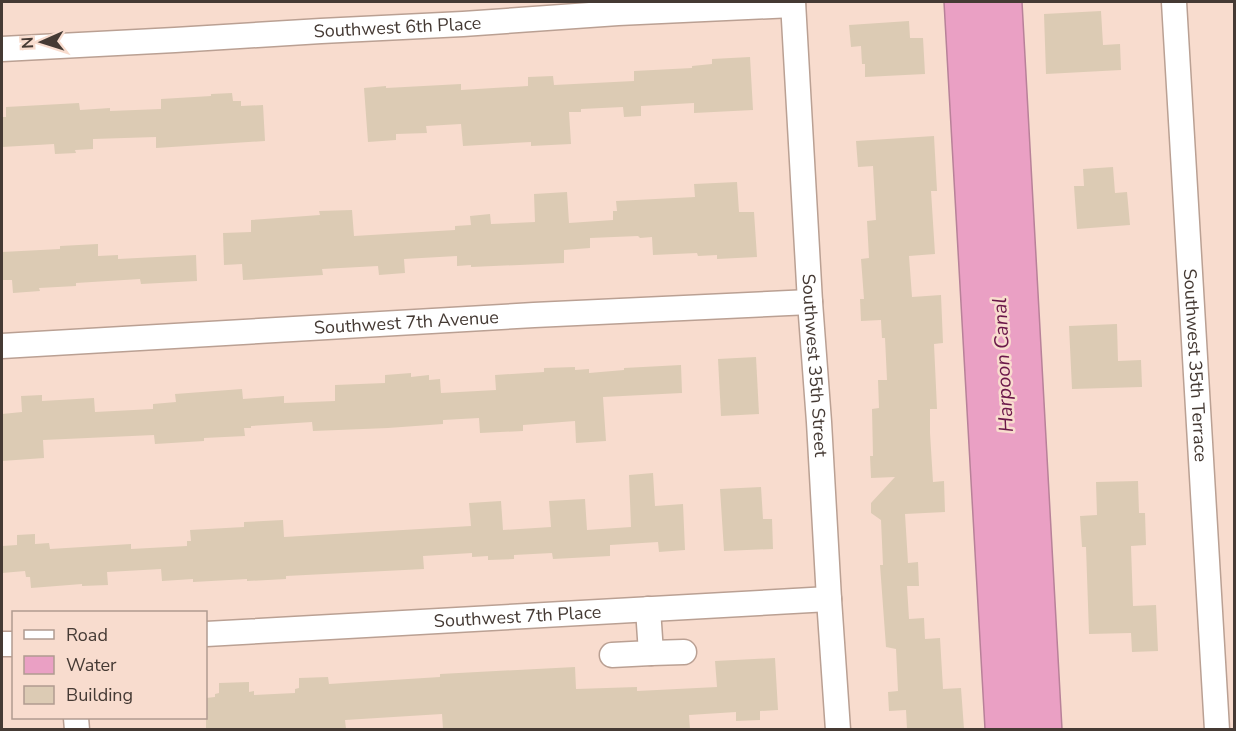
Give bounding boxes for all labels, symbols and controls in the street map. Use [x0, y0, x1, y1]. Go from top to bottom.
street label: Southwest 6th Place [313, 11, 482, 43]
north arrow [12, 12, 72, 72]
text: N [17, 36, 39, 49]
street label: Southwest 35th Terrace [1178, 268, 1213, 463]
street label: Southwest 35th Street [796, 273, 833, 458]
water label: Harpoon Canal [986, 297, 1020, 433]
street label: Southwest 7th Avenue [313, 305, 499, 340]
street label: Southwest 7th Place [433, 600, 602, 633]
legend [12, 611, 207, 719]
text: Road [66, 623, 108, 647]
text: Water [66, 653, 117, 677]
text: Building [66, 683, 133, 707]

